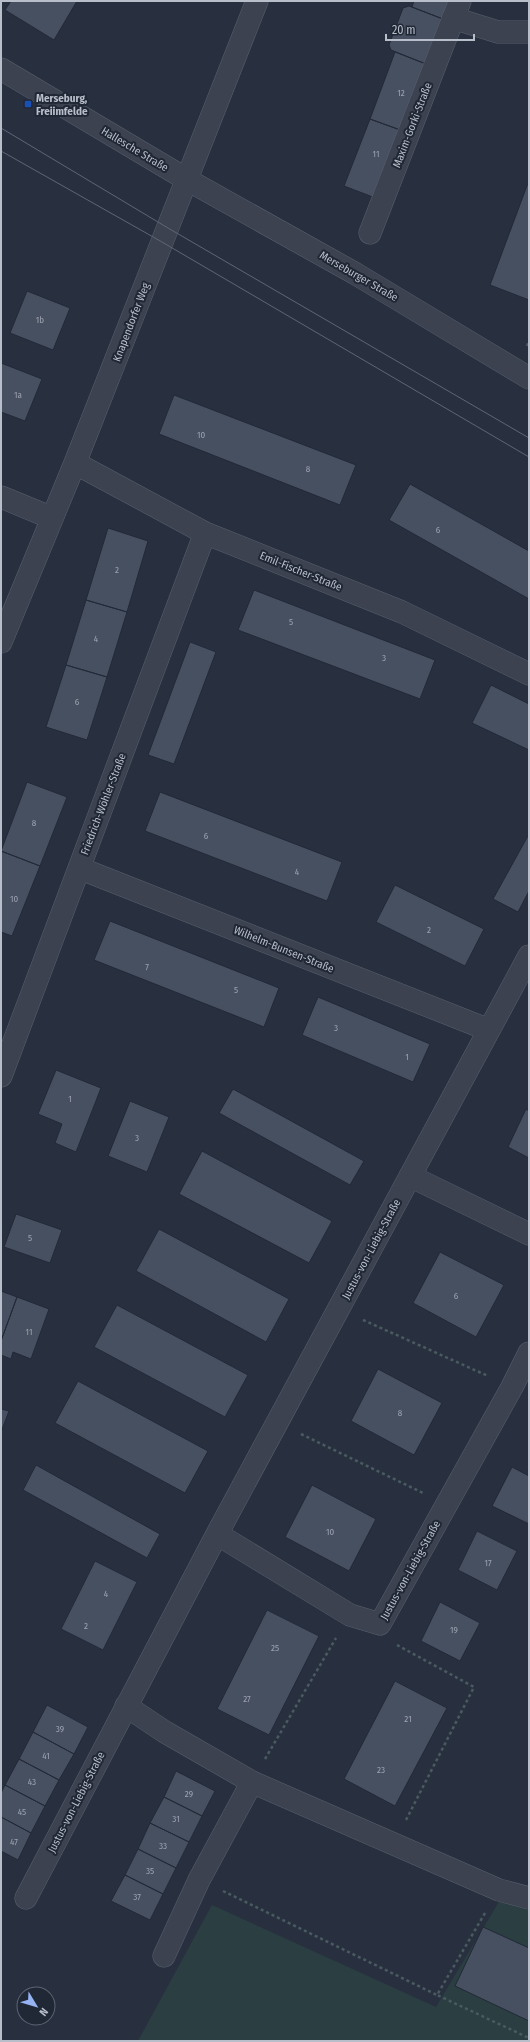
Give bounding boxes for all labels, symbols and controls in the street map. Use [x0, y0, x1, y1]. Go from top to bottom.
scale bar [386, 16, 474, 42]
text: 20 m [392, 23, 416, 37]
street label: Maxim-Gorki-Straße [390, 81, 435, 170]
house number: 12 [397, 88, 405, 98]
place label: Merseburg, Freiimfelde [36, 92, 88, 118]
marker: Merseburg, Freiimfelde [23, 99, 33, 109]
street label: Hallesche Straße [99, 124, 171, 174]
house number: 11 [373, 149, 379, 159]
street label: Merseburger Straße [317, 249, 400, 304]
street label: Knapendorfer Weg [110, 280, 153, 363]
house number: 1b [36, 315, 44, 325]
house number: 1a [14, 390, 23, 400]
house number: 10 [197, 430, 205, 440]
house number: 8 [306, 464, 311, 474]
house number: 6 [436, 525, 441, 535]
street label: Emil-Fischer-Straße [258, 549, 344, 594]
house number: 2 [115, 565, 119, 575]
house number: 5 [289, 617, 293, 627]
house number: 4 [94, 634, 99, 644]
house number: 3 [382, 653, 386, 663]
house number: 6 [75, 697, 80, 707]
street label: Friedrich-Wöhler-Straße [78, 751, 129, 857]
house number: 8 [32, 818, 37, 828]
house number: 6 [204, 831, 209, 841]
house number: 4 [295, 867, 300, 877]
house number: 10 [10, 894, 18, 904]
street label: Wilhelm-Bunsen-Straße [232, 923, 336, 976]
house number: 2 [427, 925, 431, 935]
house number: 7 [145, 962, 149, 972]
house number: 5 [234, 985, 238, 995]
house number: 3 [334, 1023, 338, 1033]
house number: 1 [405, 1052, 409, 1062]
house number: 1 [68, 1094, 72, 1104]
house number: 3 [135, 1133, 139, 1143]
street label: Justus-von-Liebig-Straße [340, 1197, 403, 1302]
house number: 5 [28, 1233, 32, 1243]
house number: 6 [454, 1291, 459, 1301]
house number: 11 [26, 1327, 32, 1337]
house number: 8 [398, 1408, 403, 1418]
street label: Justus-von-Liebig-Straße [378, 1518, 443, 1622]
house number: 10 [326, 1527, 334, 1537]
house number: 17 [484, 1558, 492, 1568]
house number: 4 [104, 1589, 109, 1599]
house number: 2 [84, 1621, 88, 1631]
house number: 19 [450, 1625, 458, 1635]
house number: 25 [271, 1643, 279, 1653]
house number: 27 [243, 1694, 251, 1704]
house number: 21 [404, 1714, 412, 1724]
house number: 39 [56, 1724, 64, 1734]
street label: Justus-von-Liebig-Straße [45, 1750, 108, 1855]
house number: 41 [42, 1751, 50, 1761]
house number: 23 [377, 1765, 385, 1775]
house number: 43 [28, 1777, 36, 1787]
house number: 29 [185, 1789, 193, 1799]
house number: 45 [18, 1807, 26, 1817]
house number: 31 [172, 1814, 180, 1824]
house number: 47 [10, 1837, 18, 1847]
house number: 33 [159, 1841, 167, 1851]
house number: 35 [146, 1866, 154, 1876]
house number: 37 [133, 1892, 141, 1902]
north arrow [16, 1986, 56, 2026]
text: N [36, 2005, 51, 2018]

